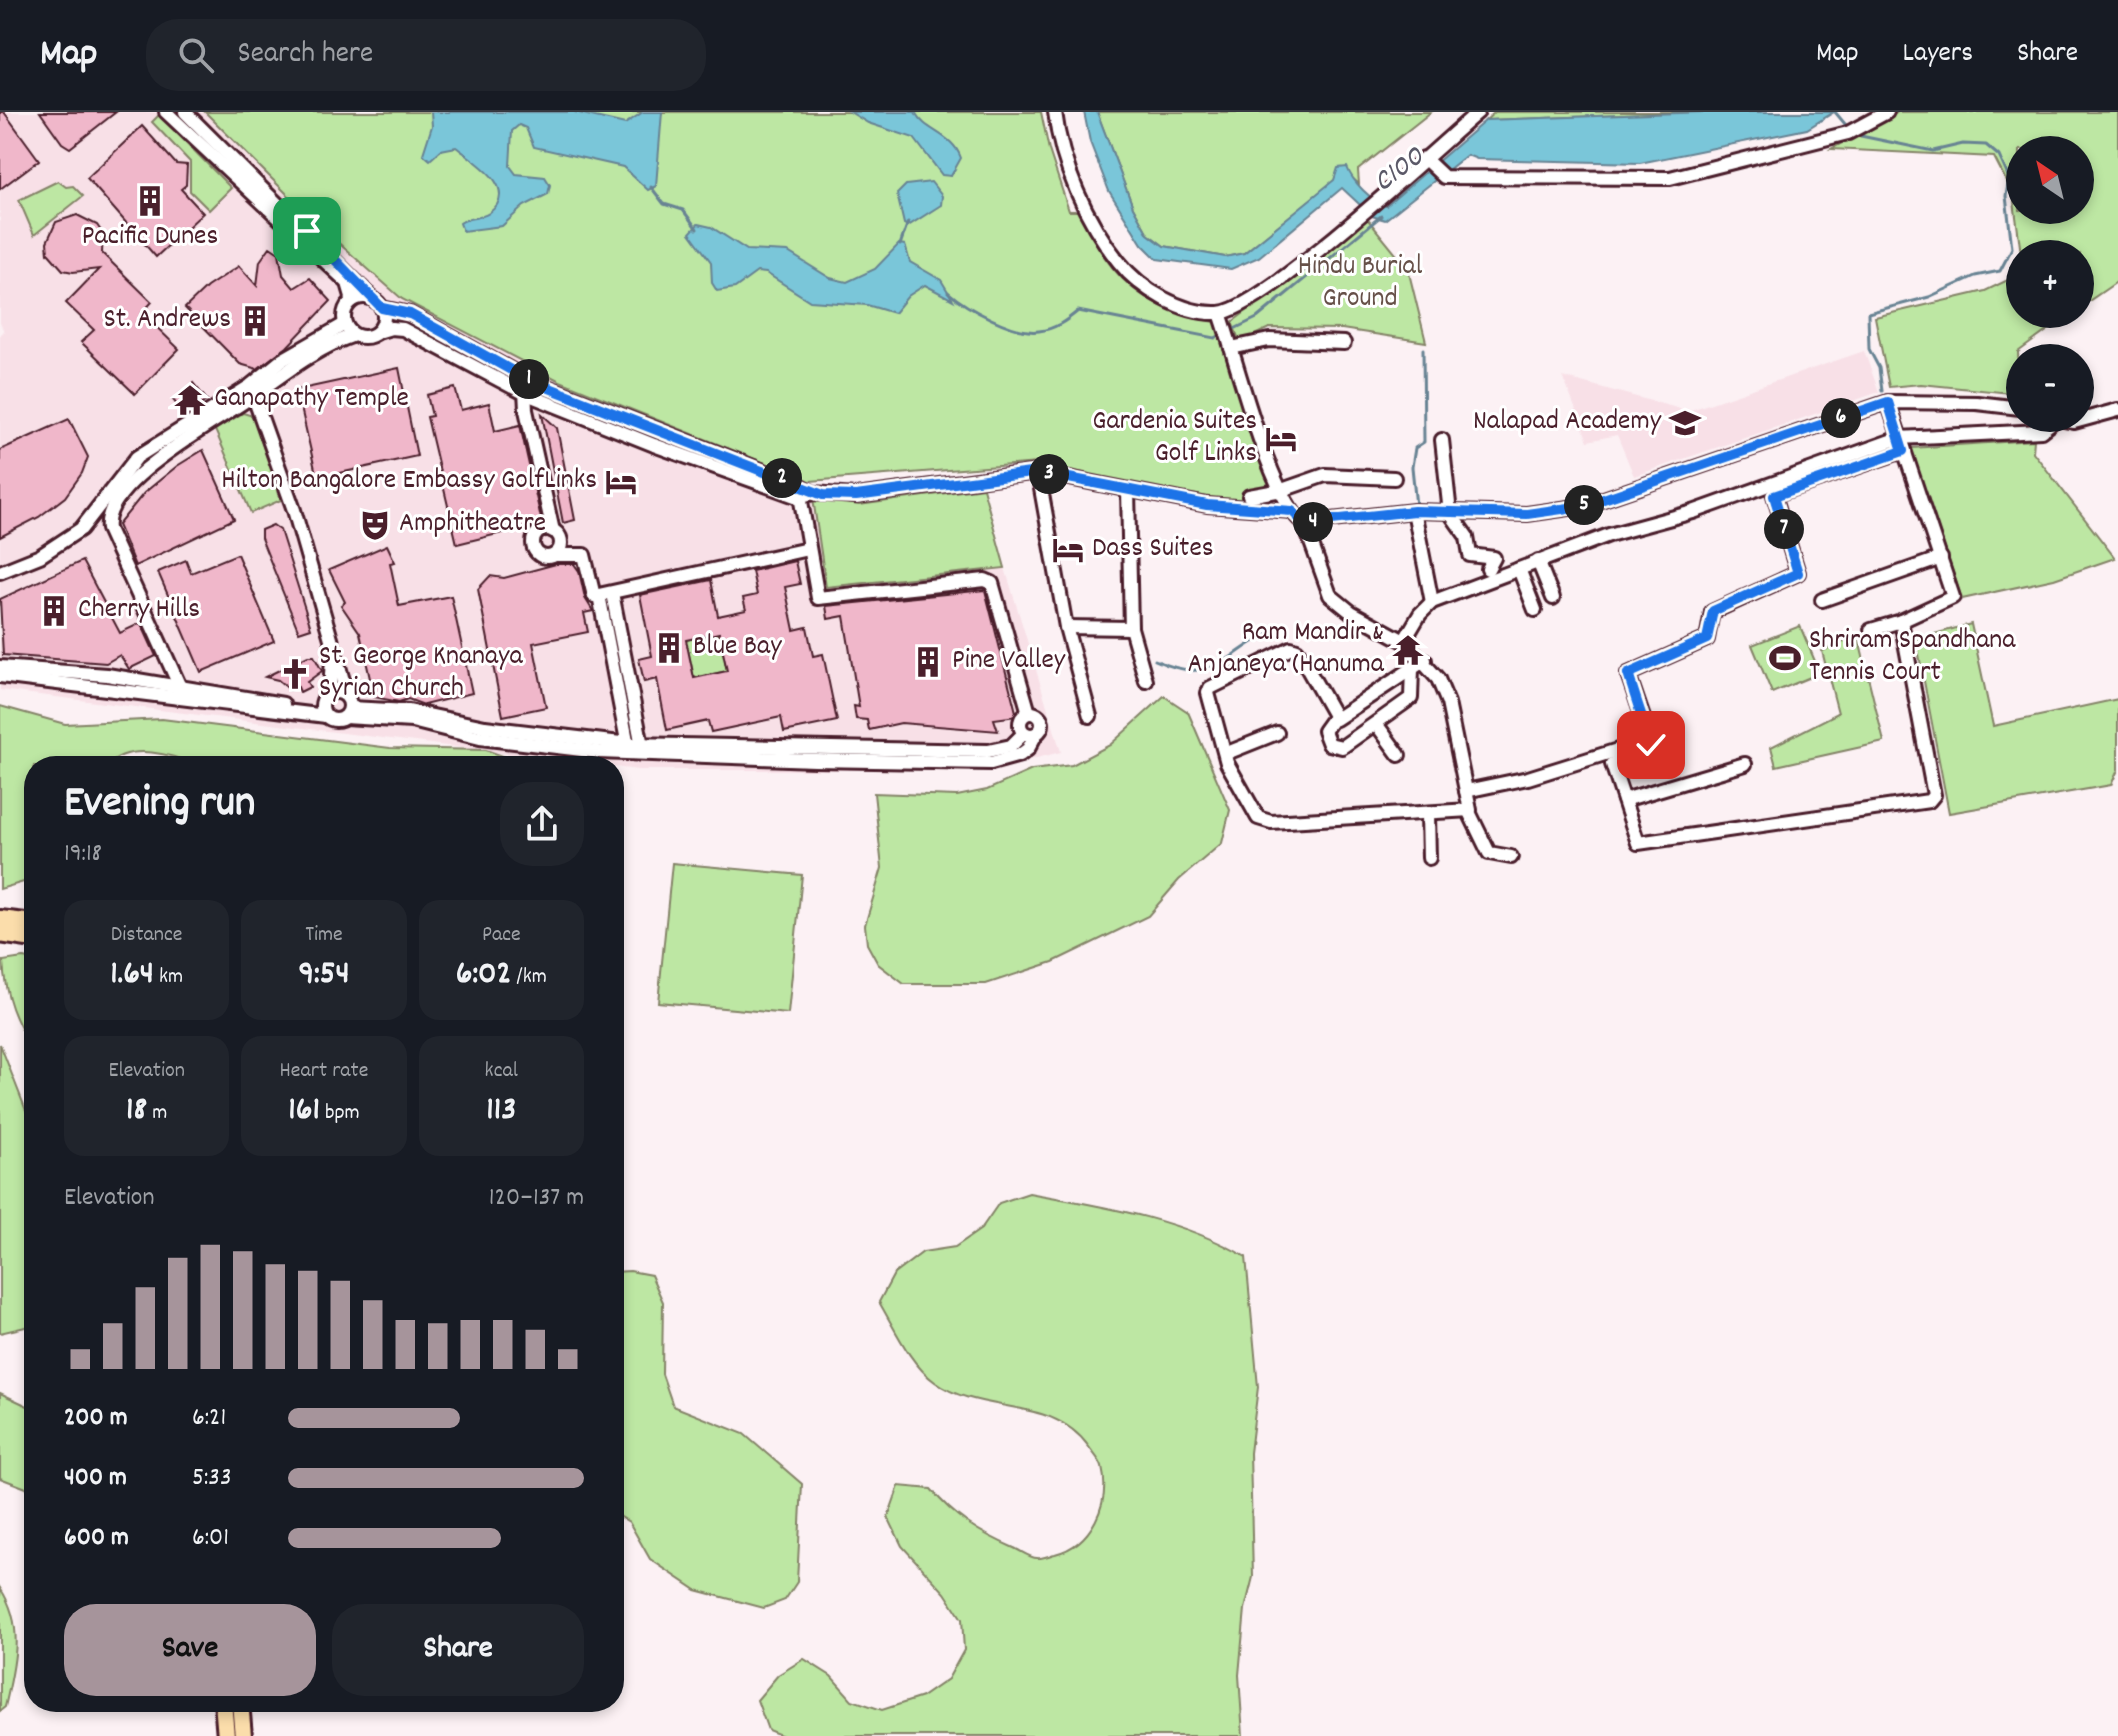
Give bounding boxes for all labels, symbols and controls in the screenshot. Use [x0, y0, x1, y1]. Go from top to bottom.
search box [146, 19, 706, 91]
text: Map [40, 28, 98, 83]
icon: search [174, 33, 218, 77]
text: Search here [238, 34, 373, 77]
text: Map [1816, 35, 1859, 75]
text: Layers [1903, 35, 1973, 75]
text: Share [2017, 35, 2078, 75]
north arrow [2006, 136, 2094, 224]
map controls [2006, 136, 2094, 432]
water label: C100 [1365, 137, 1436, 204]
building icon: Pacific Dunes [133, 184, 167, 218]
pin [273, 197, 341, 265]
icon: arrive [285, 209, 329, 253]
place label: Pacific Dunes [82, 218, 218, 258]
button: + [2006, 240, 2094, 328]
park label: Hindu Burial Ground [1298, 248, 1423, 320]
place label: St. Andrews [103, 301, 231, 341]
building icon: St. Andrews [238, 304, 272, 338]
button: − [2006, 344, 2094, 432]
pin: 1 [509, 359, 549, 399]
text: 1 [527, 363, 531, 394]
place label: Ganapathy Temple [214, 380, 409, 420]
temple icon: Ganapathy Temple [173, 383, 207, 417]
pin: 6 [1821, 398, 1861, 438]
text: 6 [1836, 402, 1846, 433]
place label: Gardenia Suites Golf Links [1092, 403, 1257, 475]
place label: Nalapad Academy [1473, 403, 1662, 443]
school or university icon: Nalapad Academy [1668, 406, 1702, 440]
hotel icon: Gardenia Suites Golf Links [1264, 422, 1298, 456]
pin: 3 [1029, 454, 1069, 494]
pin: 2 [762, 458, 802, 498]
text: 3 [1044, 458, 1054, 489]
place label: Hilton Bangalore Embassy GolfLinks [221, 462, 597, 502]
text: 2 [777, 462, 787, 493]
hotel icon: Hilton Bangalore Embassy GolfLinks [604, 465, 638, 499]
pin: 5 [1564, 485, 1604, 525]
text: 5 [1579, 489, 1589, 520]
pin: 4 [1293, 502, 1333, 542]
place label: Amphitheatre [399, 505, 546, 545]
text: 4 [1308, 506, 1318, 537]
theatre icon: Amphitheatre [358, 508, 392, 542]
pin: 7 [1764, 509, 1804, 549]
text: 7 [1780, 513, 1788, 544]
place label: Dass Suites [1092, 530, 1214, 570]
hotel icon: Dass Suites [1051, 533, 1085, 567]
place label: Cherry Hills [78, 591, 200, 631]
building icon: Cherry Hills [37, 594, 71, 628]
place label: Ram Mandir & Anjaneya (Hanuma [1187, 614, 1385, 686]
place label: Shriram Spandhana Tennis Court [1809, 622, 2016, 694]
place label: Blue Bay [693, 628, 782, 668]
building icon: Blue Bay [652, 631, 686, 665]
temple icon: Ram Mandir & Anjaneya (Hanuma [1391, 633, 1425, 667]
place label: St. George Knanaya Syrian Church [319, 638, 523, 710]
sports icon: Shriram Spandhana Tennis Court [1768, 641, 1802, 675]
place label: Pine Valley [952, 642, 1066, 682]
building icon: Pine Valley [911, 645, 945, 679]
church icon: St. George Knanaya Syrian Church [278, 657, 312, 691]
pin [1617, 711, 1685, 779]
icon: check [1629, 723, 1673, 767]
text: Evening run [64, 774, 255, 837]
button: share [500, 782, 584, 866]
text: 19:18 [64, 836, 102, 873]
text: Distance [111, 920, 183, 951]
text: Time [305, 920, 343, 951]
text: Pace [482, 920, 521, 951]
text: 1.64 [110, 951, 154, 1000]
text: 9:54 [298, 951, 350, 1000]
text: 6:02 [456, 951, 511, 1000]
text: km [154, 962, 183, 993]
text: /km [511, 962, 547, 993]
text: Elevation [108, 1056, 185, 1087]
text: Heart rate [280, 1056, 368, 1087]
text: kcal [485, 1056, 518, 1087]
text: 18 [126, 1087, 147, 1136]
text: 161 [288, 1087, 320, 1136]
text: 113 [486, 1087, 516, 1136]
text: m [147, 1098, 167, 1129]
text: bpm [320, 1098, 360, 1129]
text: Elevation [64, 1180, 154, 1217]
text: 120–137 m [489, 1180, 584, 1217]
text: 200 m [64, 1400, 128, 1437]
text: 6:21 [192, 1400, 226, 1437]
text: 400 m [64, 1460, 127, 1497]
text: 5:33 [192, 1460, 231, 1497]
text: 600 m [64, 1520, 129, 1557]
text: 6:01 [192, 1520, 229, 1557]
button: Save [64, 1604, 316, 1696]
button: Share [332, 1604, 584, 1696]

